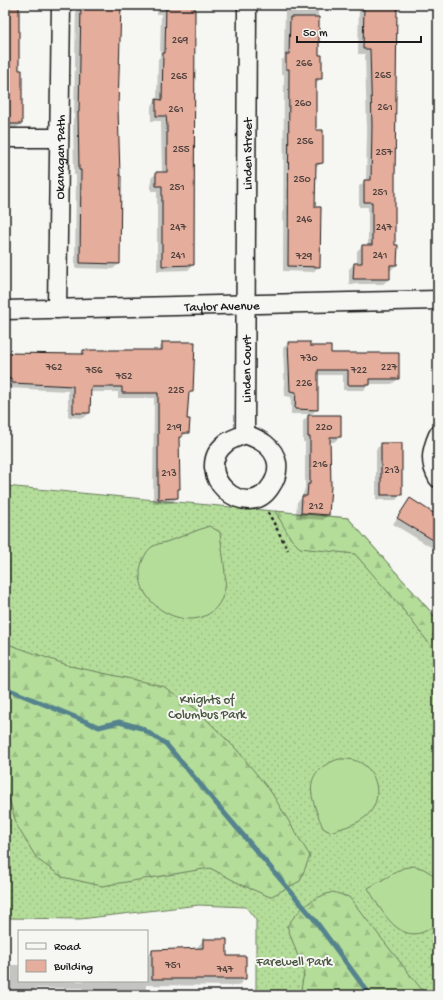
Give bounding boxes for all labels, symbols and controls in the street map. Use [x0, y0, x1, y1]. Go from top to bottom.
scale bar [297, 18, 421, 44]
text: 50 m [303, 27, 328, 41]
house number: 269 [172, 35, 189, 47]
house number: 266 [296, 58, 313, 70]
house number: 265 [375, 70, 392, 82]
house number: 265 [171, 71, 188, 83]
house number: 260 [294, 98, 312, 110]
house number: 261 [377, 102, 393, 114]
house number: 261 [168, 104, 184, 116]
street label: Okanagan Path [53, 115, 70, 200]
street label: Linden Street [241, 116, 256, 190]
house number: 256 [297, 136, 314, 148]
house number: 255 [173, 144, 190, 156]
house number: 257 [376, 147, 393, 159]
house number: 250 [293, 174, 311, 186]
house number: 251 [169, 182, 185, 194]
house number: 251 [372, 187, 388, 199]
house number: 246 [296, 214, 313, 226]
house number: 247 [170, 222, 186, 234]
house number: 247 [376, 222, 392, 234]
house number: 241 [170, 250, 186, 262]
house number: 241 [372, 250, 388, 262]
house number: 729 [295, 251, 313, 263]
street label: Taylor Avenue [183, 299, 260, 316]
street label: Linden Court [240, 334, 255, 403]
house number: 730 [299, 353, 318, 365]
house number: 762 [45, 362, 63, 374]
house number: 227 [381, 362, 398, 374]
house number: 756 [84, 365, 103, 377]
house number: 722 [350, 365, 368, 377]
house number: 752 [115, 371, 133, 383]
house number: 226 [296, 378, 313, 390]
house number: 225 [168, 385, 184, 397]
house number: 219 [166, 422, 182, 434]
house number: 220 [315, 422, 333, 434]
house number: 216 [312, 459, 328, 471]
house number: 213 [384, 465, 400, 477]
house number: 213 [161, 468, 177, 480]
house number: 212 [308, 501, 324, 513]
park label: Knights of Columbus Park [168, 693, 247, 723]
legend [18, 930, 148, 982]
text: Road [54, 941, 81, 955]
park label: Farewell Park [255, 955, 333, 970]
house number: 751 [164, 960, 181, 972]
text: Building [53, 961, 93, 975]
house number: 747 [216, 964, 234, 976]

